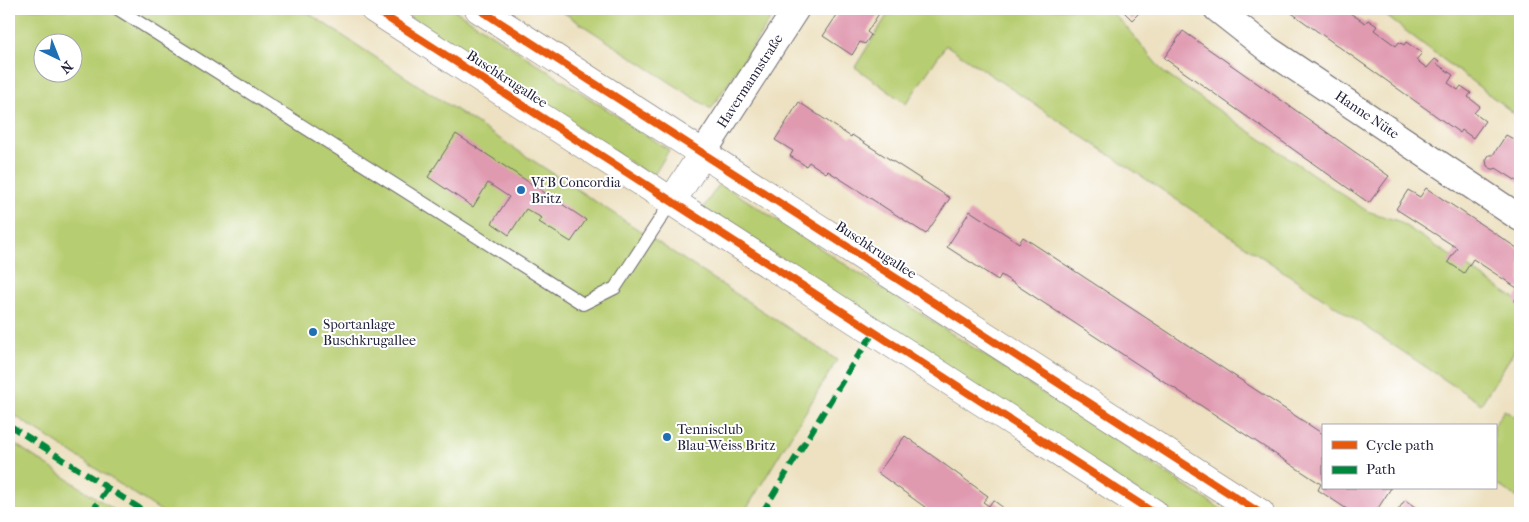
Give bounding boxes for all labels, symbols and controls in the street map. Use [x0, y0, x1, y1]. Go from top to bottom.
street label: Havermannstraße [713, 31, 787, 131]
north arrow [32, 32, 82, 82]
street label: Buschkrugallee [463, 47, 551, 111]
text: N [57, 57, 76, 77]
street label: Hanne Nüte [1332, 87, 1402, 143]
place label: VfB Concordia Britz [530, 174, 621, 207]
marker: VfB Concordia Britz [515, 184, 527, 196]
street label: Buschkrugallee [832, 218, 920, 282]
place label: Sportanlage Buschkrugallee [323, 316, 416, 349]
marker: Sportanlage Buschkrugallee [307, 326, 319, 338]
place label: Tennisclub Blau-Weiss Britz [677, 421, 775, 454]
legend [1322, 424, 1496, 490]
marker: Tennisclub Blau-Weiss Britz [661, 431, 673, 443]
text: Cycle path [1366, 436, 1434, 454]
text: Path [1366, 460, 1396, 478]

